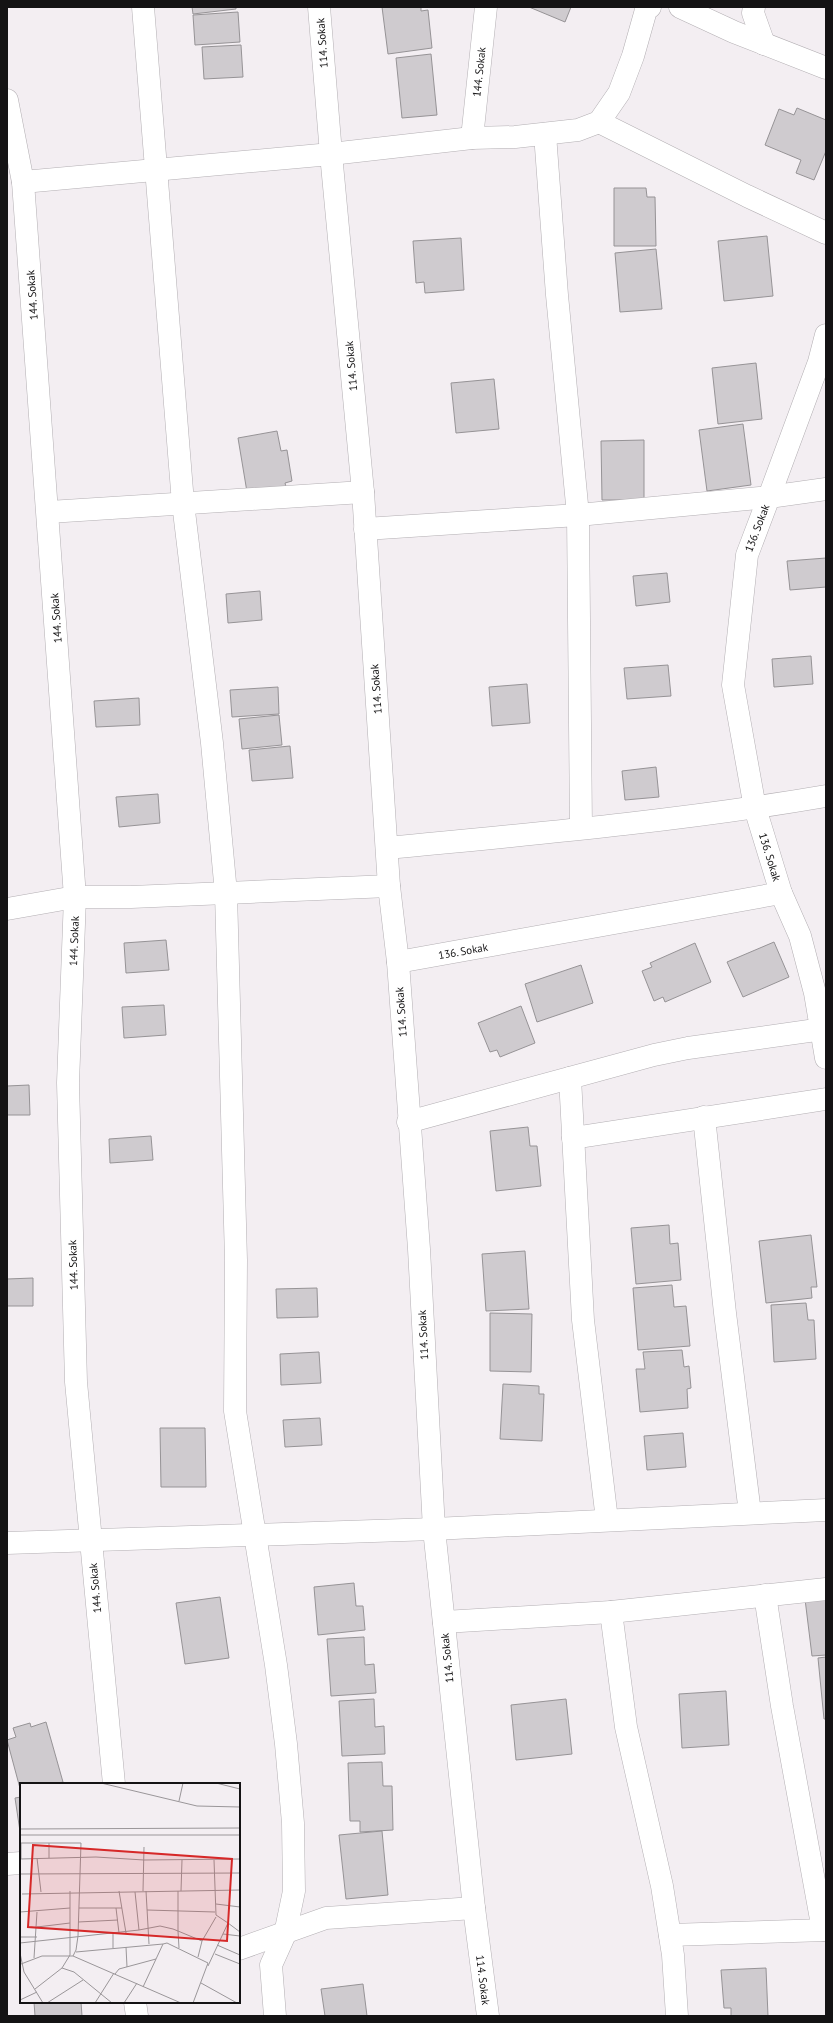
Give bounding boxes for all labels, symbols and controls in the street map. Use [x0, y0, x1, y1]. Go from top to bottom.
street label: 114. Sokak [313, 17, 331, 69]
street label: 144. Sokak [469, 46, 489, 98]
street label: 144. Sokak [23, 269, 41, 321]
street label: 114. Sokak [342, 340, 360, 392]
street label: 136. Sokak [741, 501, 773, 554]
street label: 144. Sokak [47, 592, 65, 644]
street label: 114. Sokak [367, 663, 385, 715]
street label: 136. Sokak [756, 831, 784, 884]
street label: 144. Sokak [66, 915, 82, 966]
street label: 136. Sokak [437, 940, 490, 962]
street label: 114. Sokak [392, 986, 410, 1038]
street label: 144. Sokak [65, 1239, 81, 1290]
street label: 114. Sokak [415, 1309, 431, 1360]
street label: 144. Sokak [86, 1562, 104, 1614]
street label: 114. Sokak [437, 1632, 457, 1684]
inset map [20, 1783, 240, 2003]
street label: 114. Sokak [473, 1954, 493, 2006]

